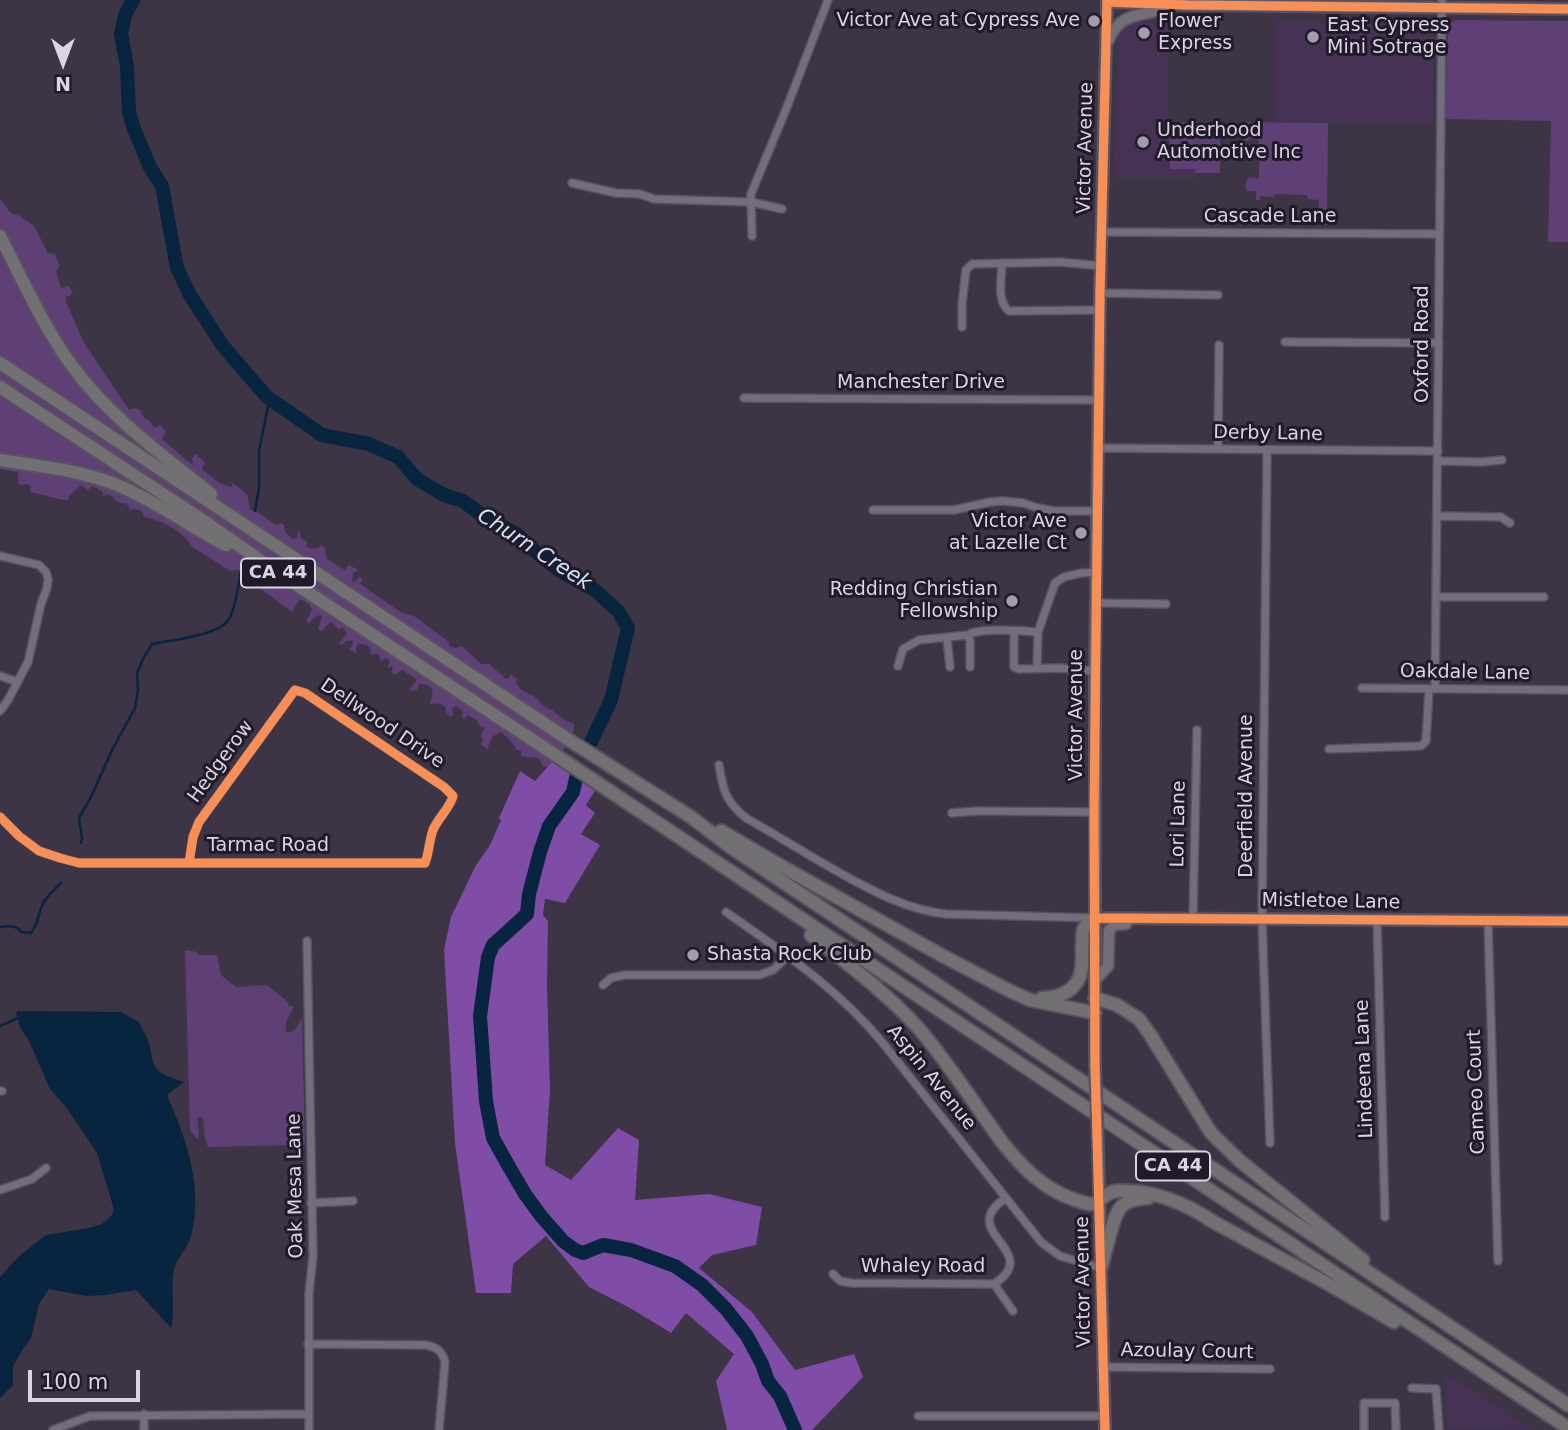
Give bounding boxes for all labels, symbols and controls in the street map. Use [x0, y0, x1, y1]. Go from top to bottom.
place label: Victor Ave at Cypress Ave [836, 10, 1080, 32]
place label: Flower Express [1158, 11, 1232, 55]
marker: Victor Ave at Cypress Ave [1086, 13, 1102, 29]
place label: East Cypress Mini Sotrage [1327, 15, 1449, 59]
marker: Flower Express [1136, 25, 1152, 41]
north arrow [28, 28, 98, 98]
marker: East Cypress Mini Sotrage [1305, 29, 1321, 45]
text: N [55, 73, 71, 95]
street label: Victor Avenue [1073, 82, 1099, 214]
place label: Underhood Automotive Inc [1157, 120, 1301, 164]
marker: Underhood Automotive Inc [1135, 134, 1151, 150]
street label: Cascade Lane [1204, 206, 1336, 228]
street label: Oxford Road [1412, 285, 1434, 403]
street label: Manchester Drive [837, 372, 1005, 394]
street label: Derby Lane [1213, 422, 1323, 446]
water label: Churn Creek [472, 504, 596, 596]
place label: Victor Ave at Lazelle Ct [949, 511, 1067, 555]
marker: Victor Ave at Lazelle Ct [1073, 525, 1089, 541]
road number: CA 44 [241, 558, 315, 588]
place label: Redding Christian Fellowship [830, 579, 998, 623]
marker: Redding Christian Fellowship [1004, 593, 1020, 609]
street label: Victor Avenue [1066, 649, 1088, 781]
street label: Oakdale Lane [1400, 660, 1530, 686]
street label: Dellwood Drive [316, 674, 448, 774]
street label: Deerfield Avenue [1236, 714, 1258, 878]
street label: Hedgerow [183, 716, 259, 808]
street label: Lori Lane [1167, 780, 1191, 868]
street label: Tarmac Road [207, 835, 329, 857]
street label: Mistletoe Lane [1261, 889, 1401, 915]
place label: Shasta Rock Club [707, 944, 872, 966]
marker: Shasta Rock Club [685, 947, 701, 963]
street label: Lindeena Lane [1351, 999, 1379, 1139]
street label: Aspin Avenue [882, 1021, 980, 1135]
street label: Cameo Court [1463, 1029, 1491, 1155]
street label: Oak Mesa Lane [283, 1113, 309, 1259]
road number: CA 44 [1136, 1152, 1210, 1181]
street label: Victor Avenue [1071, 1216, 1097, 1348]
street label: Whaley Road [861, 1256, 985, 1278]
street label: Azoulay Court [1120, 1339, 1254, 1365]
scale bar [32, 1356, 144, 1400]
text: 100 m [41, 1370, 108, 1394]

